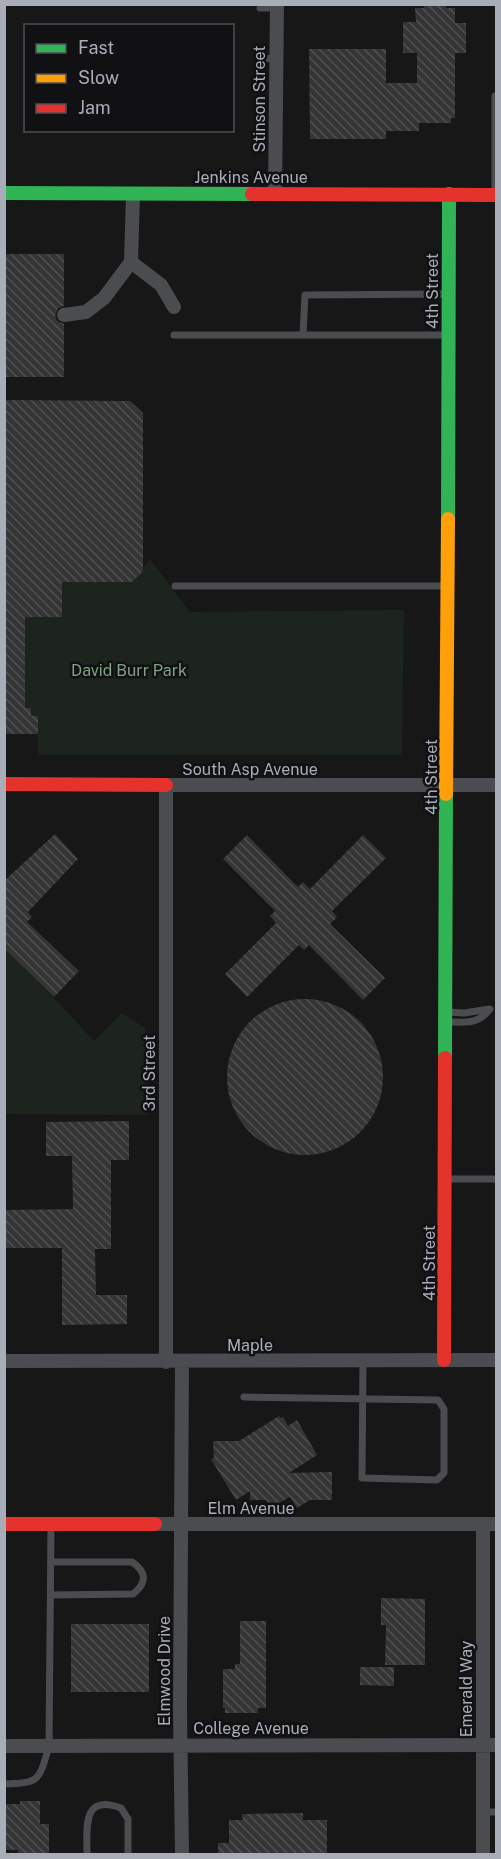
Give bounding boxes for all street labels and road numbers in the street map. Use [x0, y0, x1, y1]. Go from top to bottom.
street label: Stinson Street [250, 46, 269, 152]
street label: Jenkins Avenue [194, 168, 308, 187]
street label: 4th Street [423, 253, 442, 329]
street label: 4th Street [422, 739, 441, 815]
street label: South Asp Avenue [182, 760, 318, 779]
street label: 3rd Street [140, 1035, 159, 1111]
street label: 4th Street [420, 1225, 439, 1301]
street label: Maple [227, 1336, 273, 1355]
street label: Elm Avenue [207, 1499, 295, 1518]
street label: Elmwood Drive [155, 1616, 174, 1726]
street label: Emerald Way [457, 1640, 476, 1737]
street label: College Avenue [193, 1719, 309, 1738]

